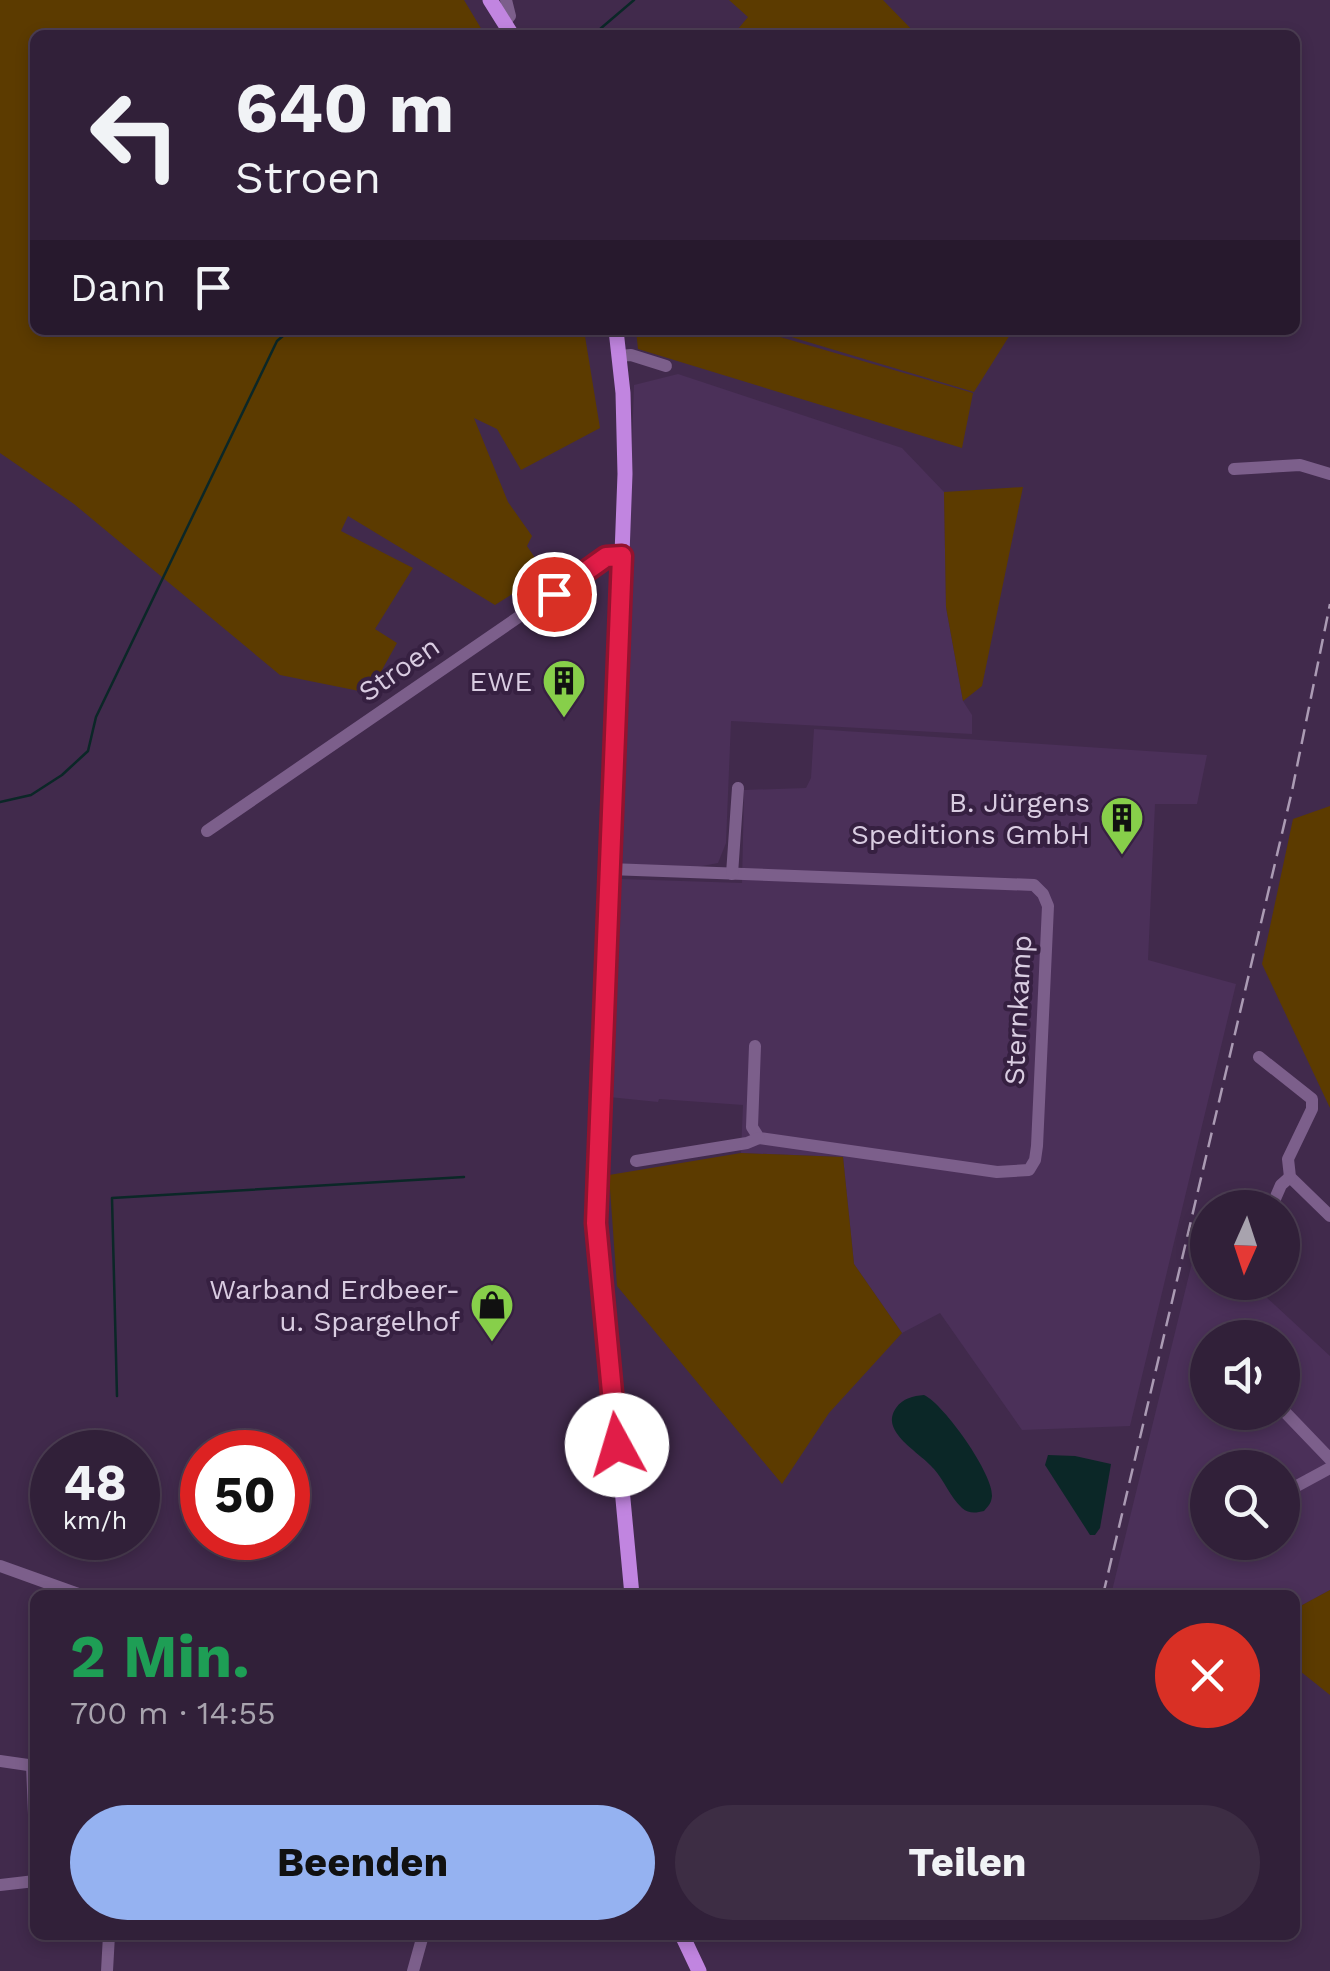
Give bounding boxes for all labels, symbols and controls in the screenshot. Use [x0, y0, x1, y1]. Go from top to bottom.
text: 640 m [235, 67, 454, 149]
icon: left [70, 70, 200, 200]
text: Stroen [235, 151, 381, 204]
icon: arrive [186, 260, 241, 315]
text: Dann [70, 266, 166, 310]
pin [512, 552, 597, 637]
icon: arrive [527, 567, 582, 622]
street label: Stroen [352, 629, 446, 709]
building icon: EWE [541, 658, 587, 719]
place label: EWE [469, 665, 532, 698]
place label: B. Jürgens Speditions GmbH [851, 786, 1090, 851]
building icon: B. Jürgens Speditions GmbH [1099, 795, 1145, 856]
street label: Sternkamp [998, 934, 1038, 1086]
north arrow [1190, 1190, 1300, 1300]
map controls [1190, 1190, 1300, 1560]
place label: Warband Erdbeer- u. Spargelhof [209, 1273, 460, 1338]
shop icon: Warband Erdbeer- u. Spargelhof [469, 1282, 515, 1343]
button: sound [1190, 1320, 1300, 1430]
position arrow [565, 1393, 669, 1497]
speed limit sign: 50 [180, 1430, 310, 1560]
button: search [1190, 1450, 1300, 1560]
text: 48 [63, 1453, 127, 1512]
text: km/h [63, 1506, 127, 1535]
text: 2 Min. [70, 1621, 250, 1692]
button: close [1155, 1623, 1260, 1728]
text: 700 m · 14:55 [70, 1694, 276, 1732]
button: Beenden [70, 1805, 655, 1920]
button: Teilen [675, 1805, 1260, 1920]

